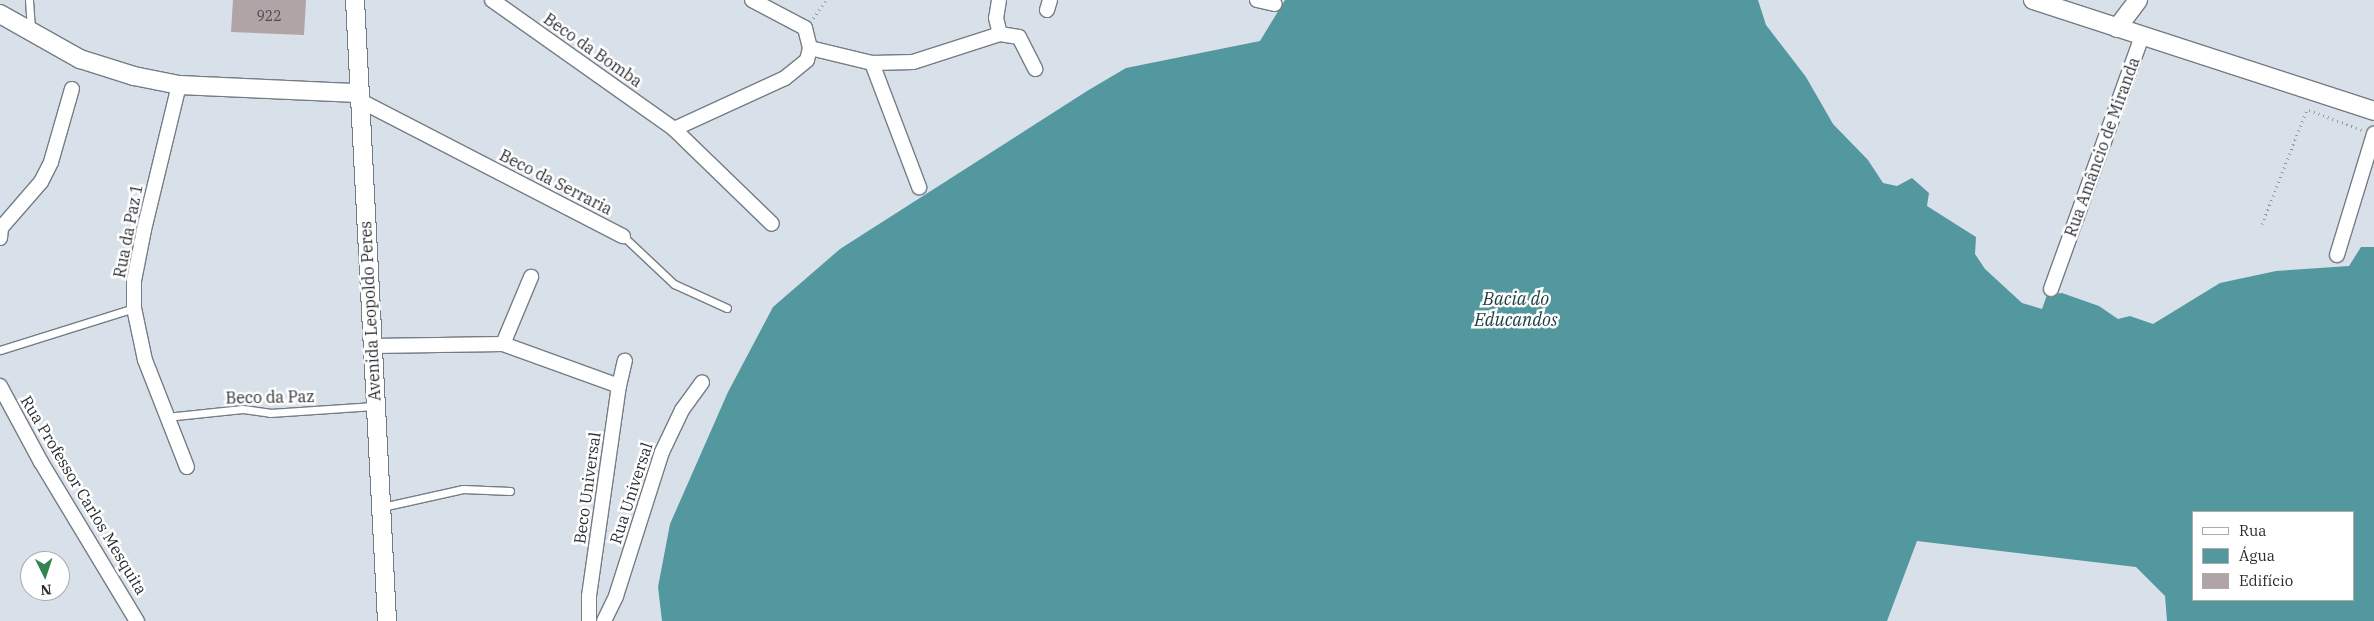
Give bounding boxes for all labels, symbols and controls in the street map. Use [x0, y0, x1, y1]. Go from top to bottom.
house number: 922 [256, 8, 282, 24]
street label: Beco da Bomba [540, 9, 646, 91]
street label: Rua Amâncio de Miranda [2061, 55, 2143, 239]
street label: Beco da Serraria [496, 145, 616, 219]
street label: Rua da Paz 1 [109, 182, 147, 280]
street label: Avenida Leopoldo Peres [356, 221, 384, 401]
water label: Bacia do Educandos [1474, 289, 1558, 332]
street label: Beco da Paz [225, 387, 315, 407]
street label: Rua Professor Carlos Mesquita [17, 392, 151, 598]
street label: Beco Universal [570, 431, 604, 545]
street label: Rua Universal [606, 440, 656, 546]
legend [2192, 511, 2354, 601]
text: Rua [2239, 521, 2266, 540]
text: Água [2239, 546, 2275, 565]
north arrow [20, 551, 70, 601]
text: Edifício [2239, 571, 2293, 590]
text: N [40, 581, 52, 599]

